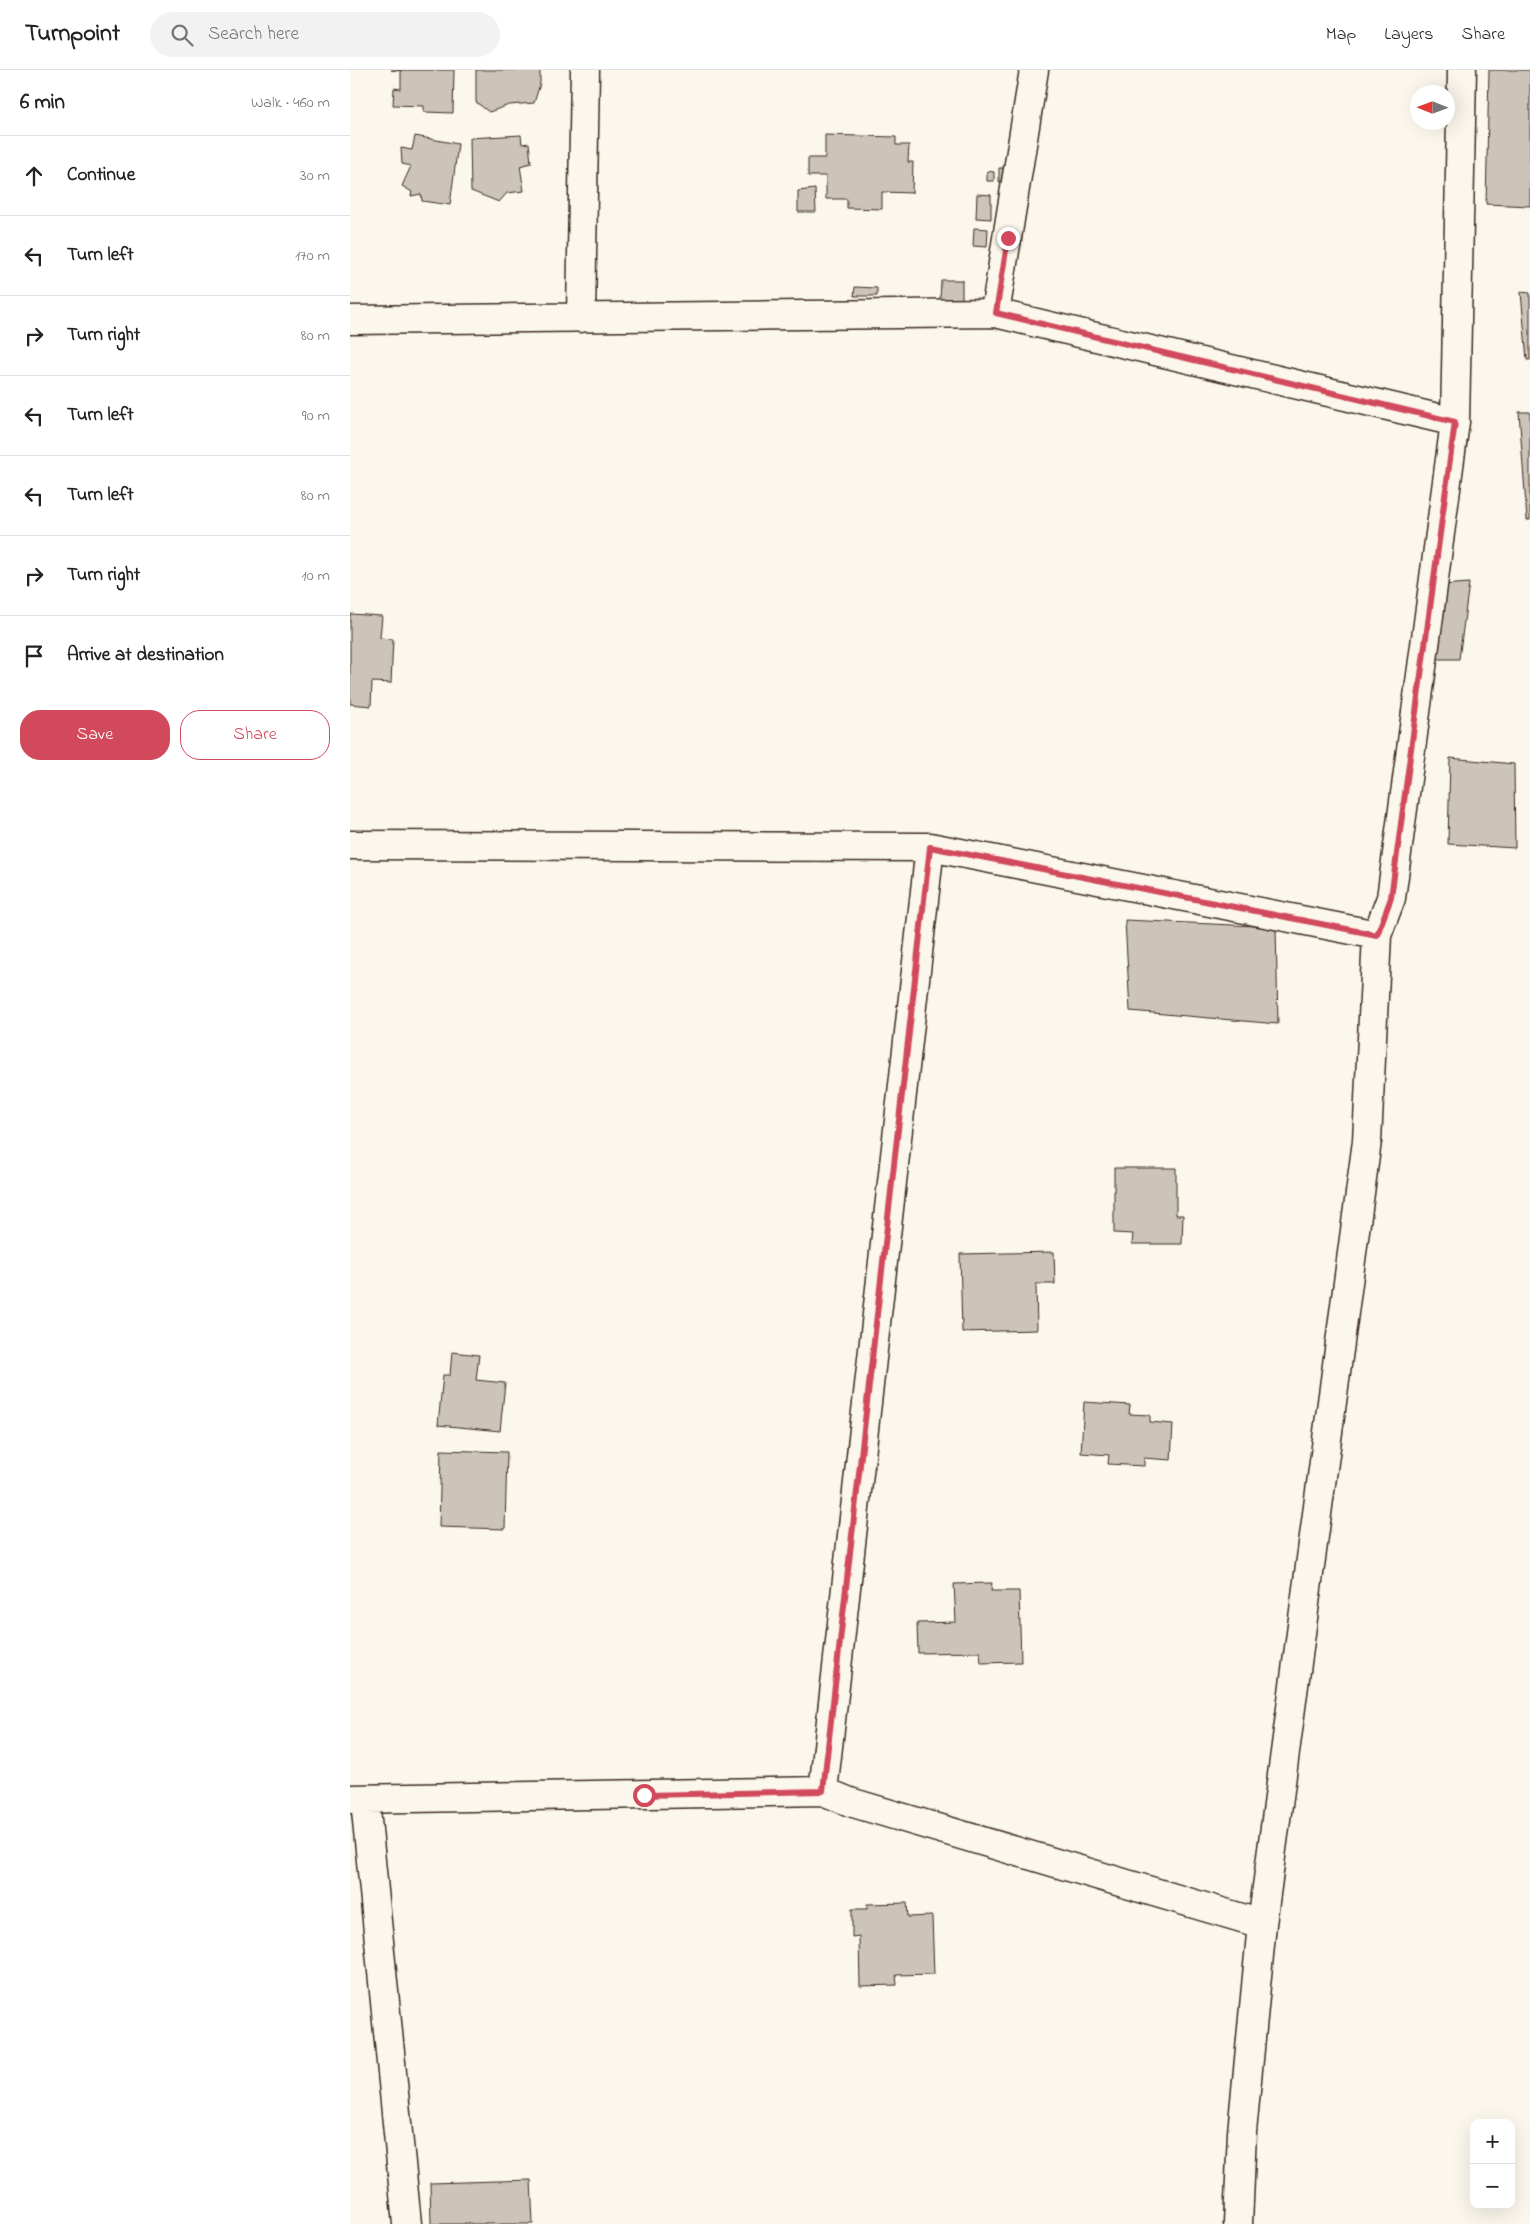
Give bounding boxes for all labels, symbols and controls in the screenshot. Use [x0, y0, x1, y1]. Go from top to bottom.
search box [150, 12, 500, 57]
text: Turnpoint [25, 17, 120, 52]
icon: search [168, 21, 196, 49]
text: Search here [208, 21, 299, 48]
text: Map [1326, 22, 1356, 48]
text: Layers [1384, 22, 1434, 48]
text: Share [1462, 22, 1505, 48]
north arrow [1410, 85, 1455, 130]
text: 6 min [20, 88, 65, 118]
text: Walk · 460 m [251, 91, 330, 115]
icon: ahead [20, 162, 48, 190]
text: Continue [67, 162, 135, 189]
text: 30 m [300, 164, 330, 188]
route end [997, 227, 1020, 250]
icon: left [20, 242, 48, 270]
text: Turn left [67, 242, 134, 269]
text: 170 m [295, 244, 330, 268]
icon: right [20, 322, 48, 350]
text: Turn right [67, 322, 140, 349]
text: 80 m [301, 324, 330, 348]
icon: left [20, 402, 48, 430]
text: Turn left [67, 402, 134, 429]
text: 90 m [302, 404, 330, 428]
icon: left [20, 482, 48, 510]
text: Turn left [67, 482, 134, 509]
text: 80 m [301, 484, 330, 508]
icon: right [20, 562, 48, 590]
text: Turn right [67, 562, 140, 589]
text: 10 m [302, 564, 330, 588]
icon: arrive [20, 642, 48, 670]
text: Arrive at destination [67, 642, 224, 669]
button: Save [20, 710, 170, 760]
button: Share [180, 710, 330, 760]
route start [633, 1784, 656, 1807]
map controls [1470, 2119, 1515, 2209]
button: + [1470, 2119, 1515, 2164]
button: − [1470, 2164, 1515, 2209]

